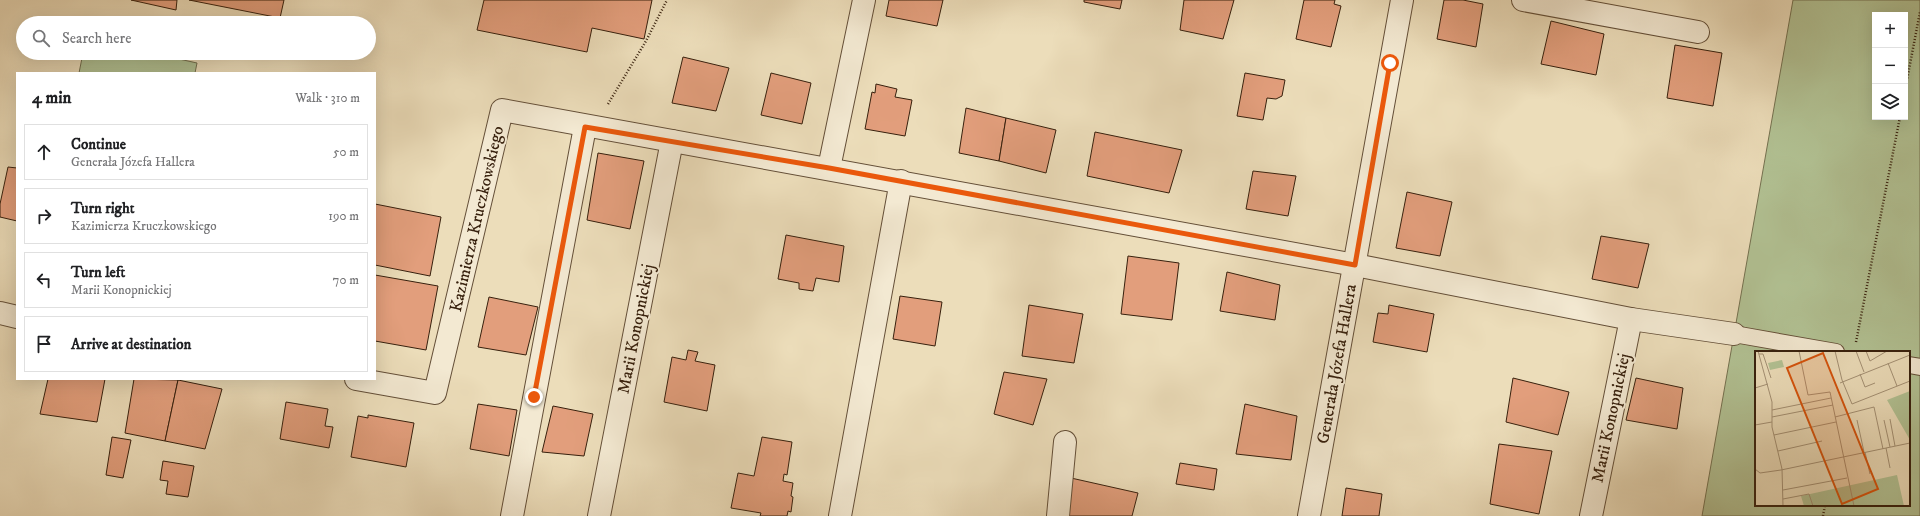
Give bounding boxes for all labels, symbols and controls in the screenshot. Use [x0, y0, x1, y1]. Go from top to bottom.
map controls [1872, 12, 1908, 120]
button: + [1872, 12, 1908, 48]
search box [16, 16, 376, 60]
icon: search [30, 27, 52, 49]
text: Search here [62, 29, 131, 48]
button: − [1872, 48, 1908, 84]
route start [1381, 54, 1399, 72]
button: layers [1872, 84, 1908, 120]
text: 4 min [32, 87, 71, 109]
text: Walk · 310 m [295, 90, 360, 106]
street label: Kazimierza Kruczkowskiego [445, 124, 509, 314]
text: Continue [71, 135, 126, 154]
icon: ahead [33, 141, 55, 163]
text: 50 m [333, 144, 359, 160]
text: Generała Józefa Hallera [71, 154, 195, 170]
text: Turn right [71, 199, 134, 218]
icon: right [33, 205, 55, 227]
text: 190 m [328, 208, 359, 224]
text: Kazimierza Kruczkowskiego [71, 218, 217, 234]
street label: Marii Konopnickiej [613, 262, 659, 396]
text: Turn left [71, 263, 125, 282]
icon: left [33, 269, 55, 291]
text: 70 m [333, 272, 359, 288]
text: Marii Konopnickiej [71, 282, 172, 298]
street label: Generała Józefa Hallera [1312, 282, 1362, 446]
icon: arrive [33, 333, 55, 355]
text: Arrive at destination [71, 335, 191, 354]
street label: Marii Konopnickiej [1587, 351, 1635, 485]
inset map [1755, 351, 1910, 506]
route end [525, 388, 543, 406]

